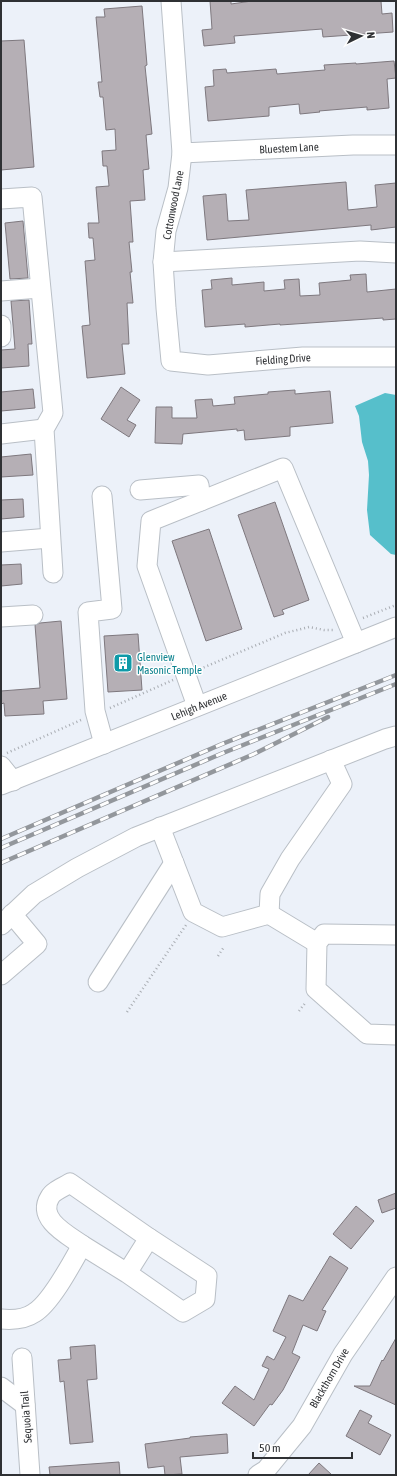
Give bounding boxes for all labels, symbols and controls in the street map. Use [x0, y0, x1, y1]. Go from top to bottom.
north arrow [341, 16, 381, 56]
text: N [365, 31, 377, 39]
street label: Bluestem Lane [259, 140, 319, 156]
street label: Cottonwood Lane [160, 169, 186, 241]
street label: Fielding Drive [255, 351, 311, 367]
place label: Glenview Masonic Temple [137, 651, 202, 676]
building icon: Glenview Masonic Temple [112, 652, 134, 674]
street label: Lehigh Avenue [169, 689, 229, 723]
street label: Blackthorn Drive [307, 1346, 351, 1410]
street label: Sequoia Trail [18, 1390, 34, 1443]
scale bar [253, 1434, 352, 1460]
text: 50 m [259, 1441, 281, 1455]

